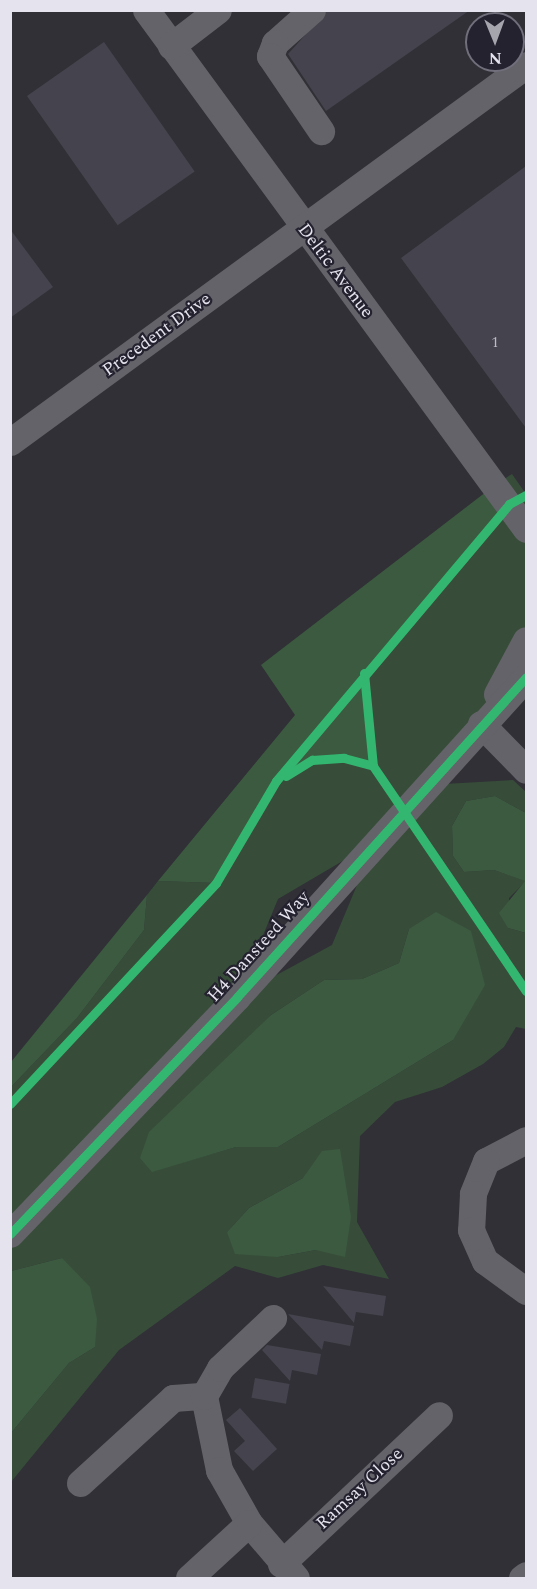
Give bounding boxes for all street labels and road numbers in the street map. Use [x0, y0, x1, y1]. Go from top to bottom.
street label: Deltic Avenue [293, 220, 377, 322]
street label: Precedent Drive [99, 288, 215, 382]
street label: H4 Dansteed Way [203, 887, 315, 1007]
street label: Ramsay Close [312, 1443, 408, 1535]

